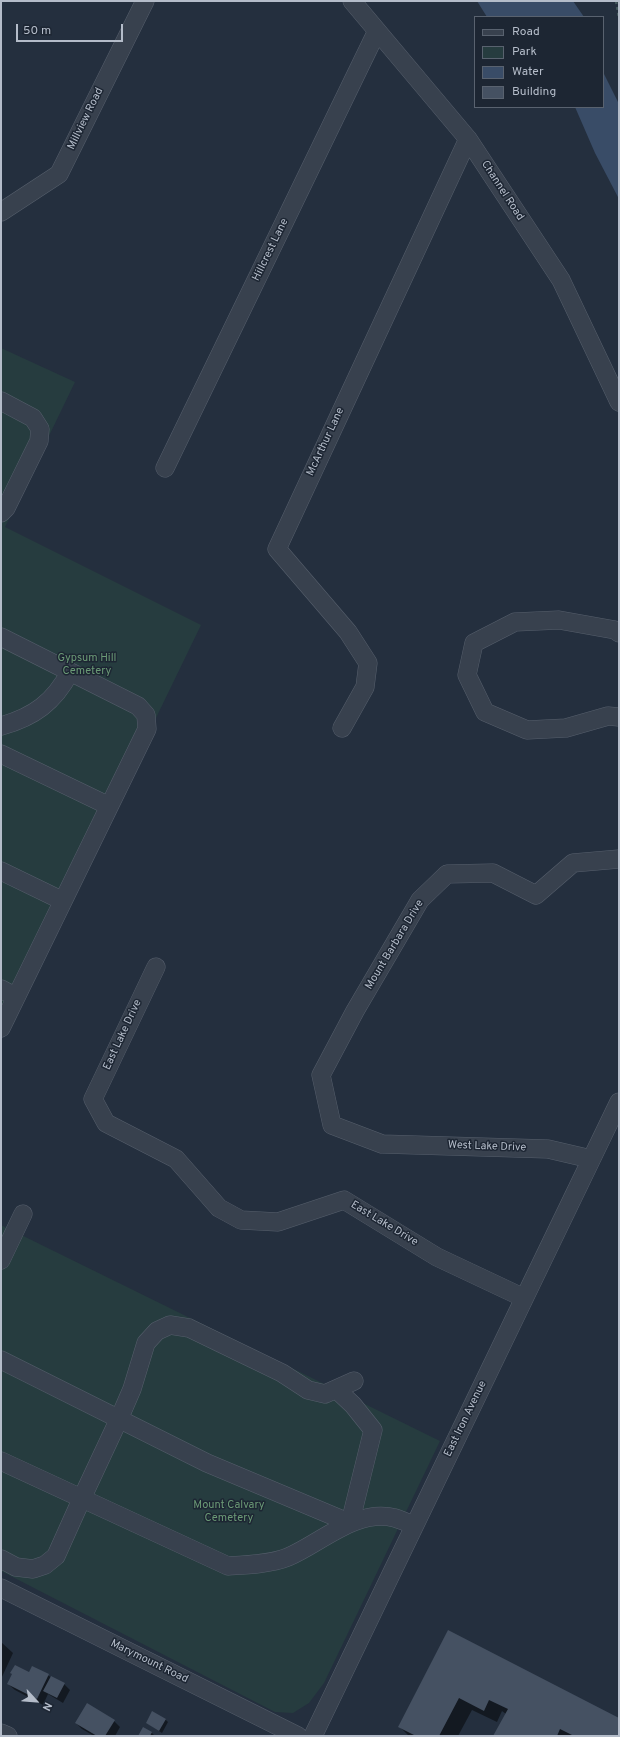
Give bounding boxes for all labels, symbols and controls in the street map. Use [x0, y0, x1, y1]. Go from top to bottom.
scale bar [18, 16, 125, 42]
legend [474, 16, 604, 108]
text: 50 m [23, 23, 51, 39]
text: Road [512, 24, 540, 40]
text: Park [512, 44, 537, 60]
text: Water [512, 64, 544, 80]
text: Building [512, 84, 556, 100]
street label: Millview Road [65, 86, 107, 152]
street label: Channel Road [478, 159, 526, 223]
street label: Hillcrest Lane [250, 217, 292, 283]
street label: McArthur Lane [304, 406, 348, 478]
park label: Gypsum Hill Cemetery [58, 652, 116, 678]
street label: Mount Barbara Drive [363, 898, 427, 992]
street label: East Lake Drive [101, 998, 145, 1072]
street label: West Lake Drive [447, 1139, 527, 1155]
street label: East Lake Drive [348, 1199, 420, 1249]
street label: East Iron Avenue [442, 1379, 490, 1459]
park label: Mount Calvary Cemetery [193, 1499, 265, 1525]
street label: Marymount Road [108, 1637, 190, 1687]
north arrow [16, 1681, 56, 1721]
text: N [39, 1700, 55, 1713]

